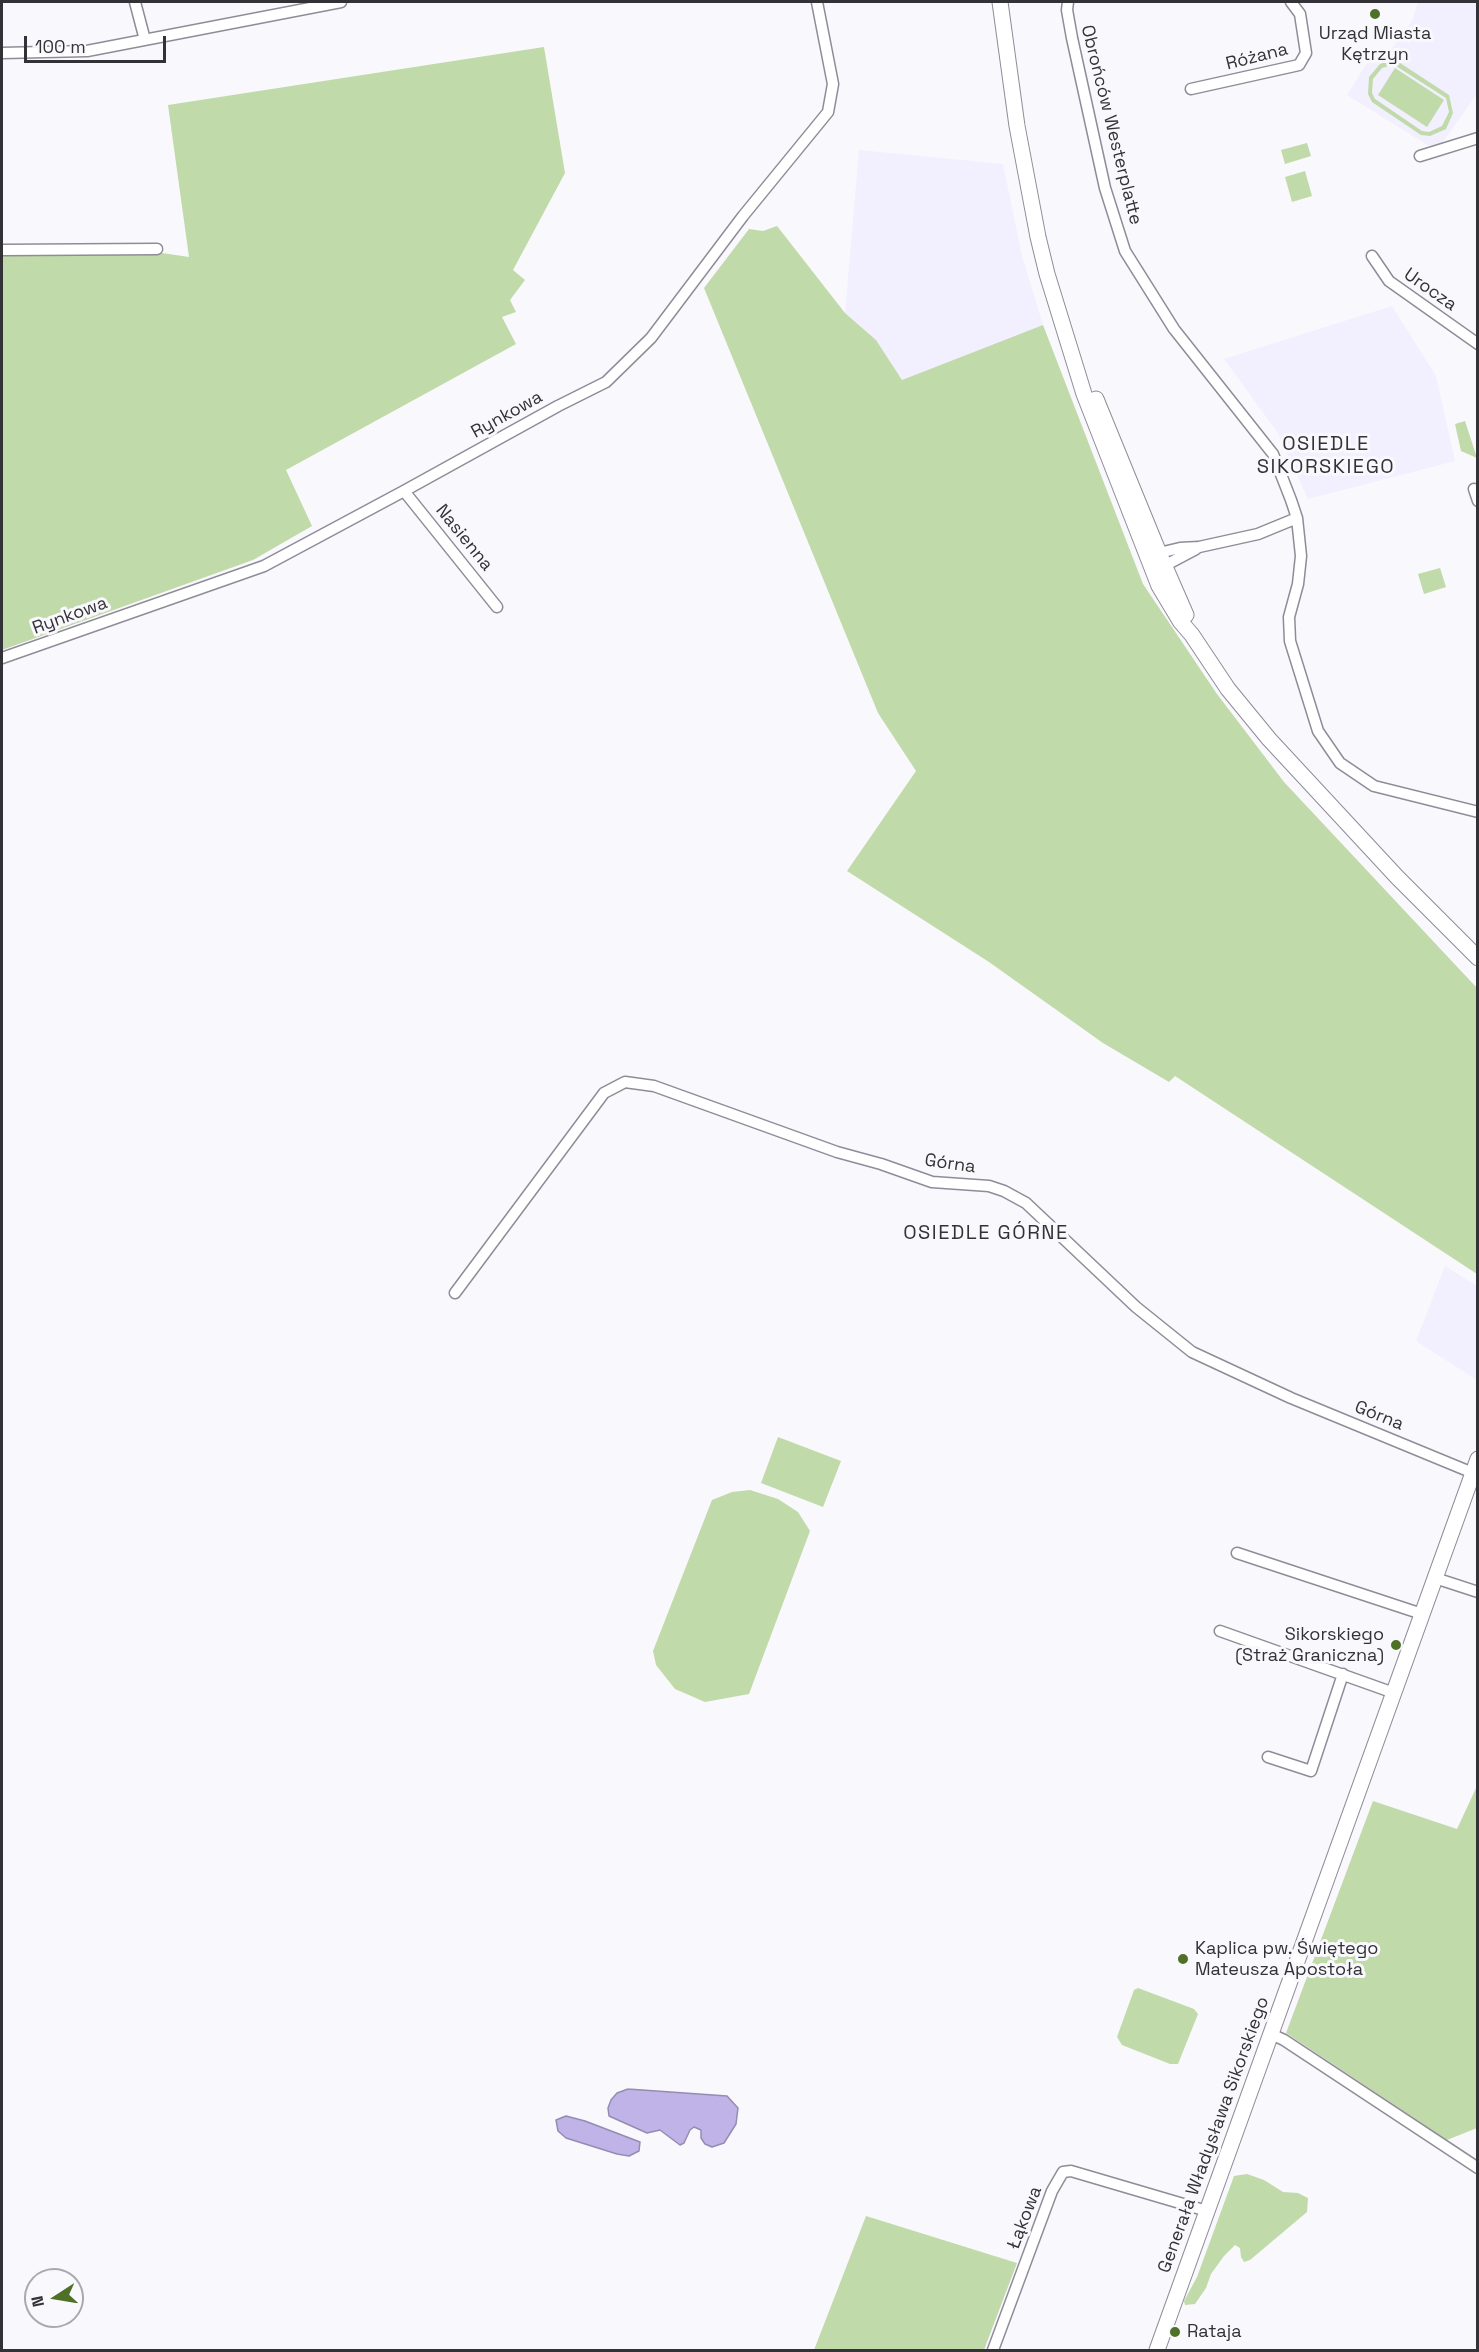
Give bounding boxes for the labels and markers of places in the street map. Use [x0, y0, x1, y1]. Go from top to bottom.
marker: Urząd Miasta Kętrzyn [1368, 7, 1382, 21]
place label: Urząd Miasta Kętrzyn [1319, 23, 1431, 66]
place label: Sikorskiego (Straż Graniczna) [1235, 1624, 1384, 1666]
marker: Sikorskiego (Straż Graniczna) [1389, 1638, 1403, 1652]
place label: Kaplica pw. Świętego Mateusza Apostoła [1195, 1938, 1378, 1980]
marker: Kaplica pw. Świętego Mateusza Apostoła [1176, 1952, 1190, 1966]
place label: Rataja [1187, 2321, 1242, 2343]
marker: Rataja [1168, 2325, 1182, 2339]

